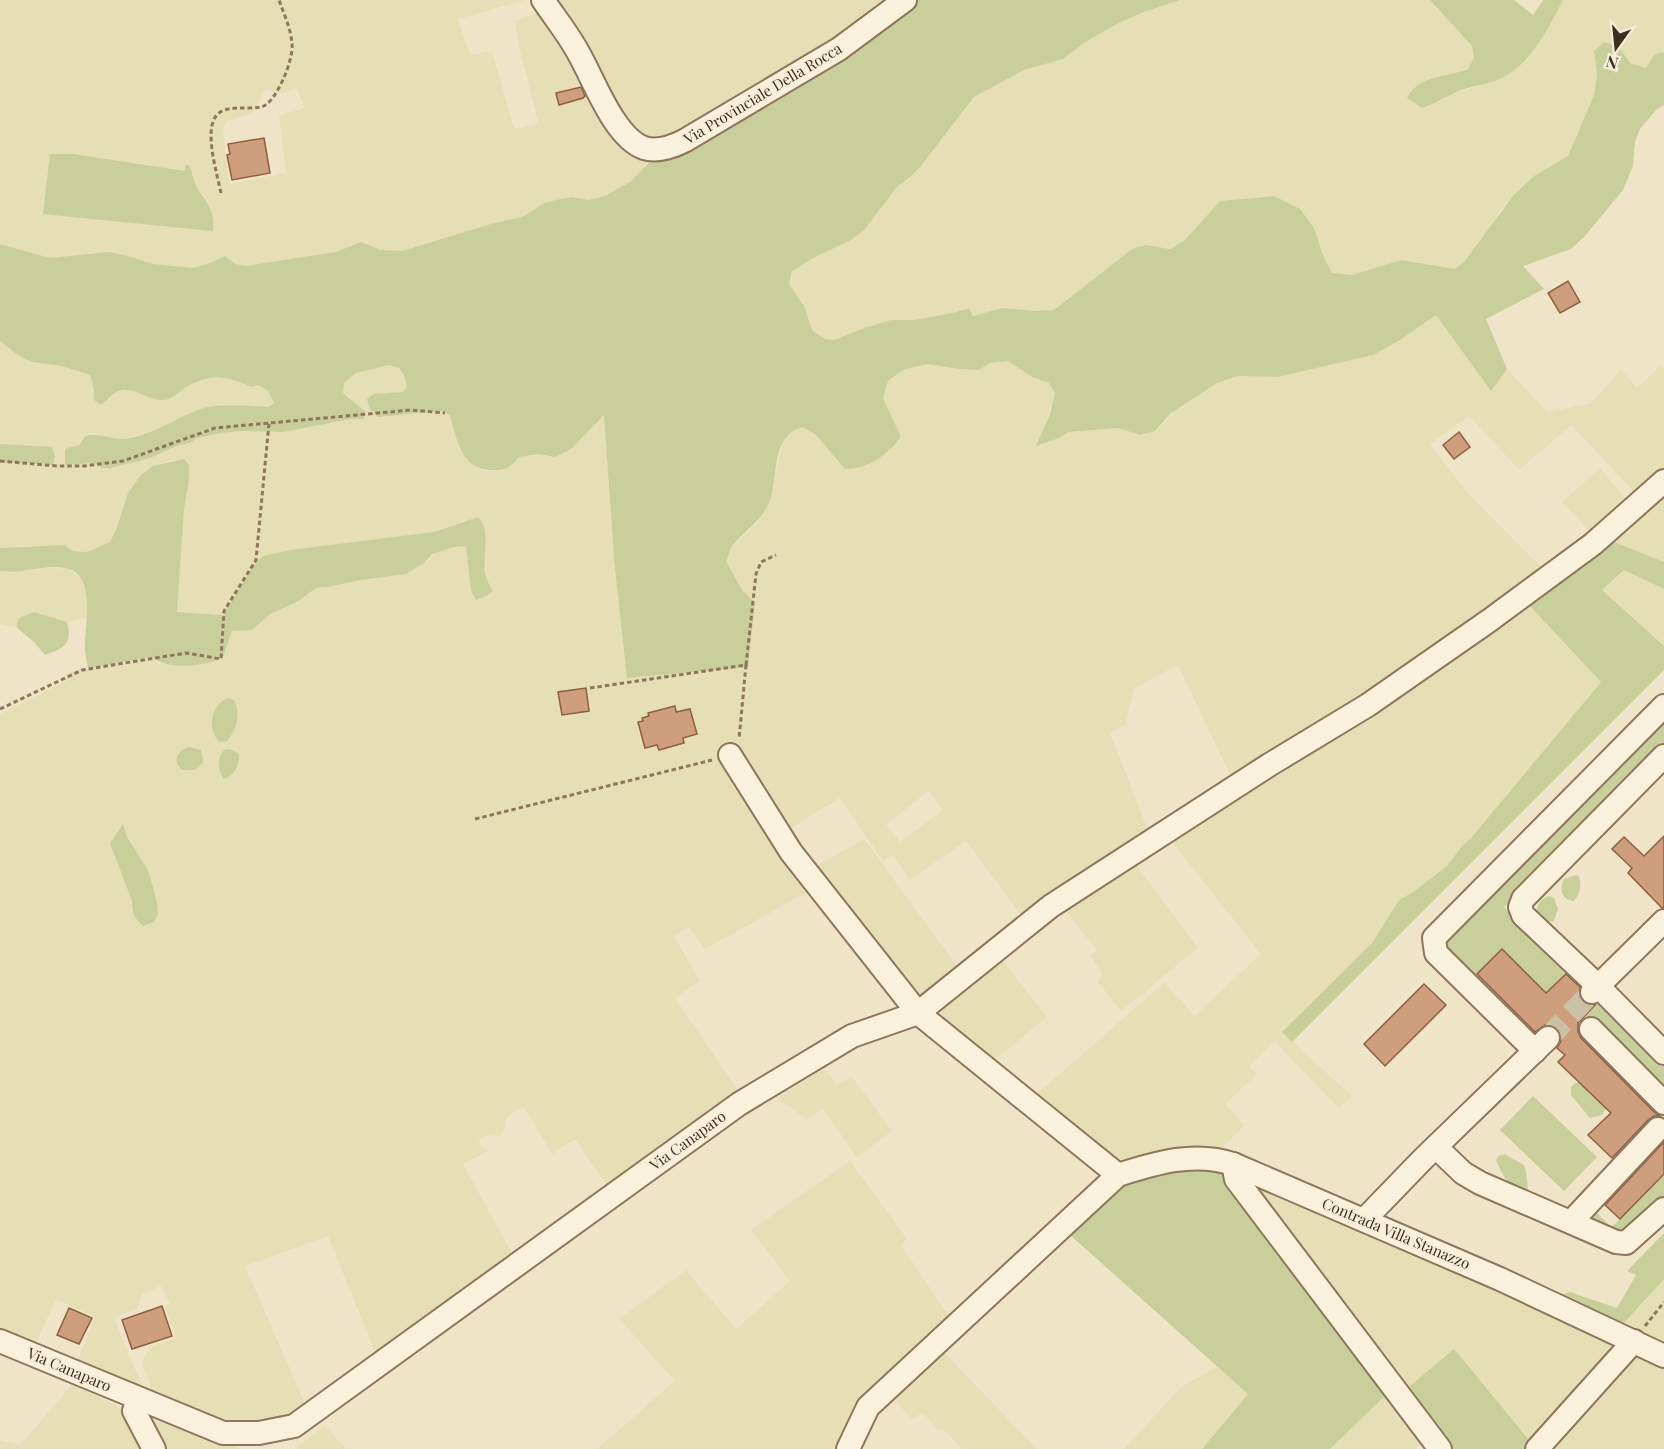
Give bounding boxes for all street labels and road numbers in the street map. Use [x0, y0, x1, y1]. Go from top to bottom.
street label: Via Provinciale Della Rocca [679, 38, 846, 149]
street label: Via Canaparo [645, 1106, 729, 1175]
street label: Contrada Villa Stanazzo [1319, 1193, 1473, 1273]
street label: Via Canaparo [23, 1342, 114, 1396]

